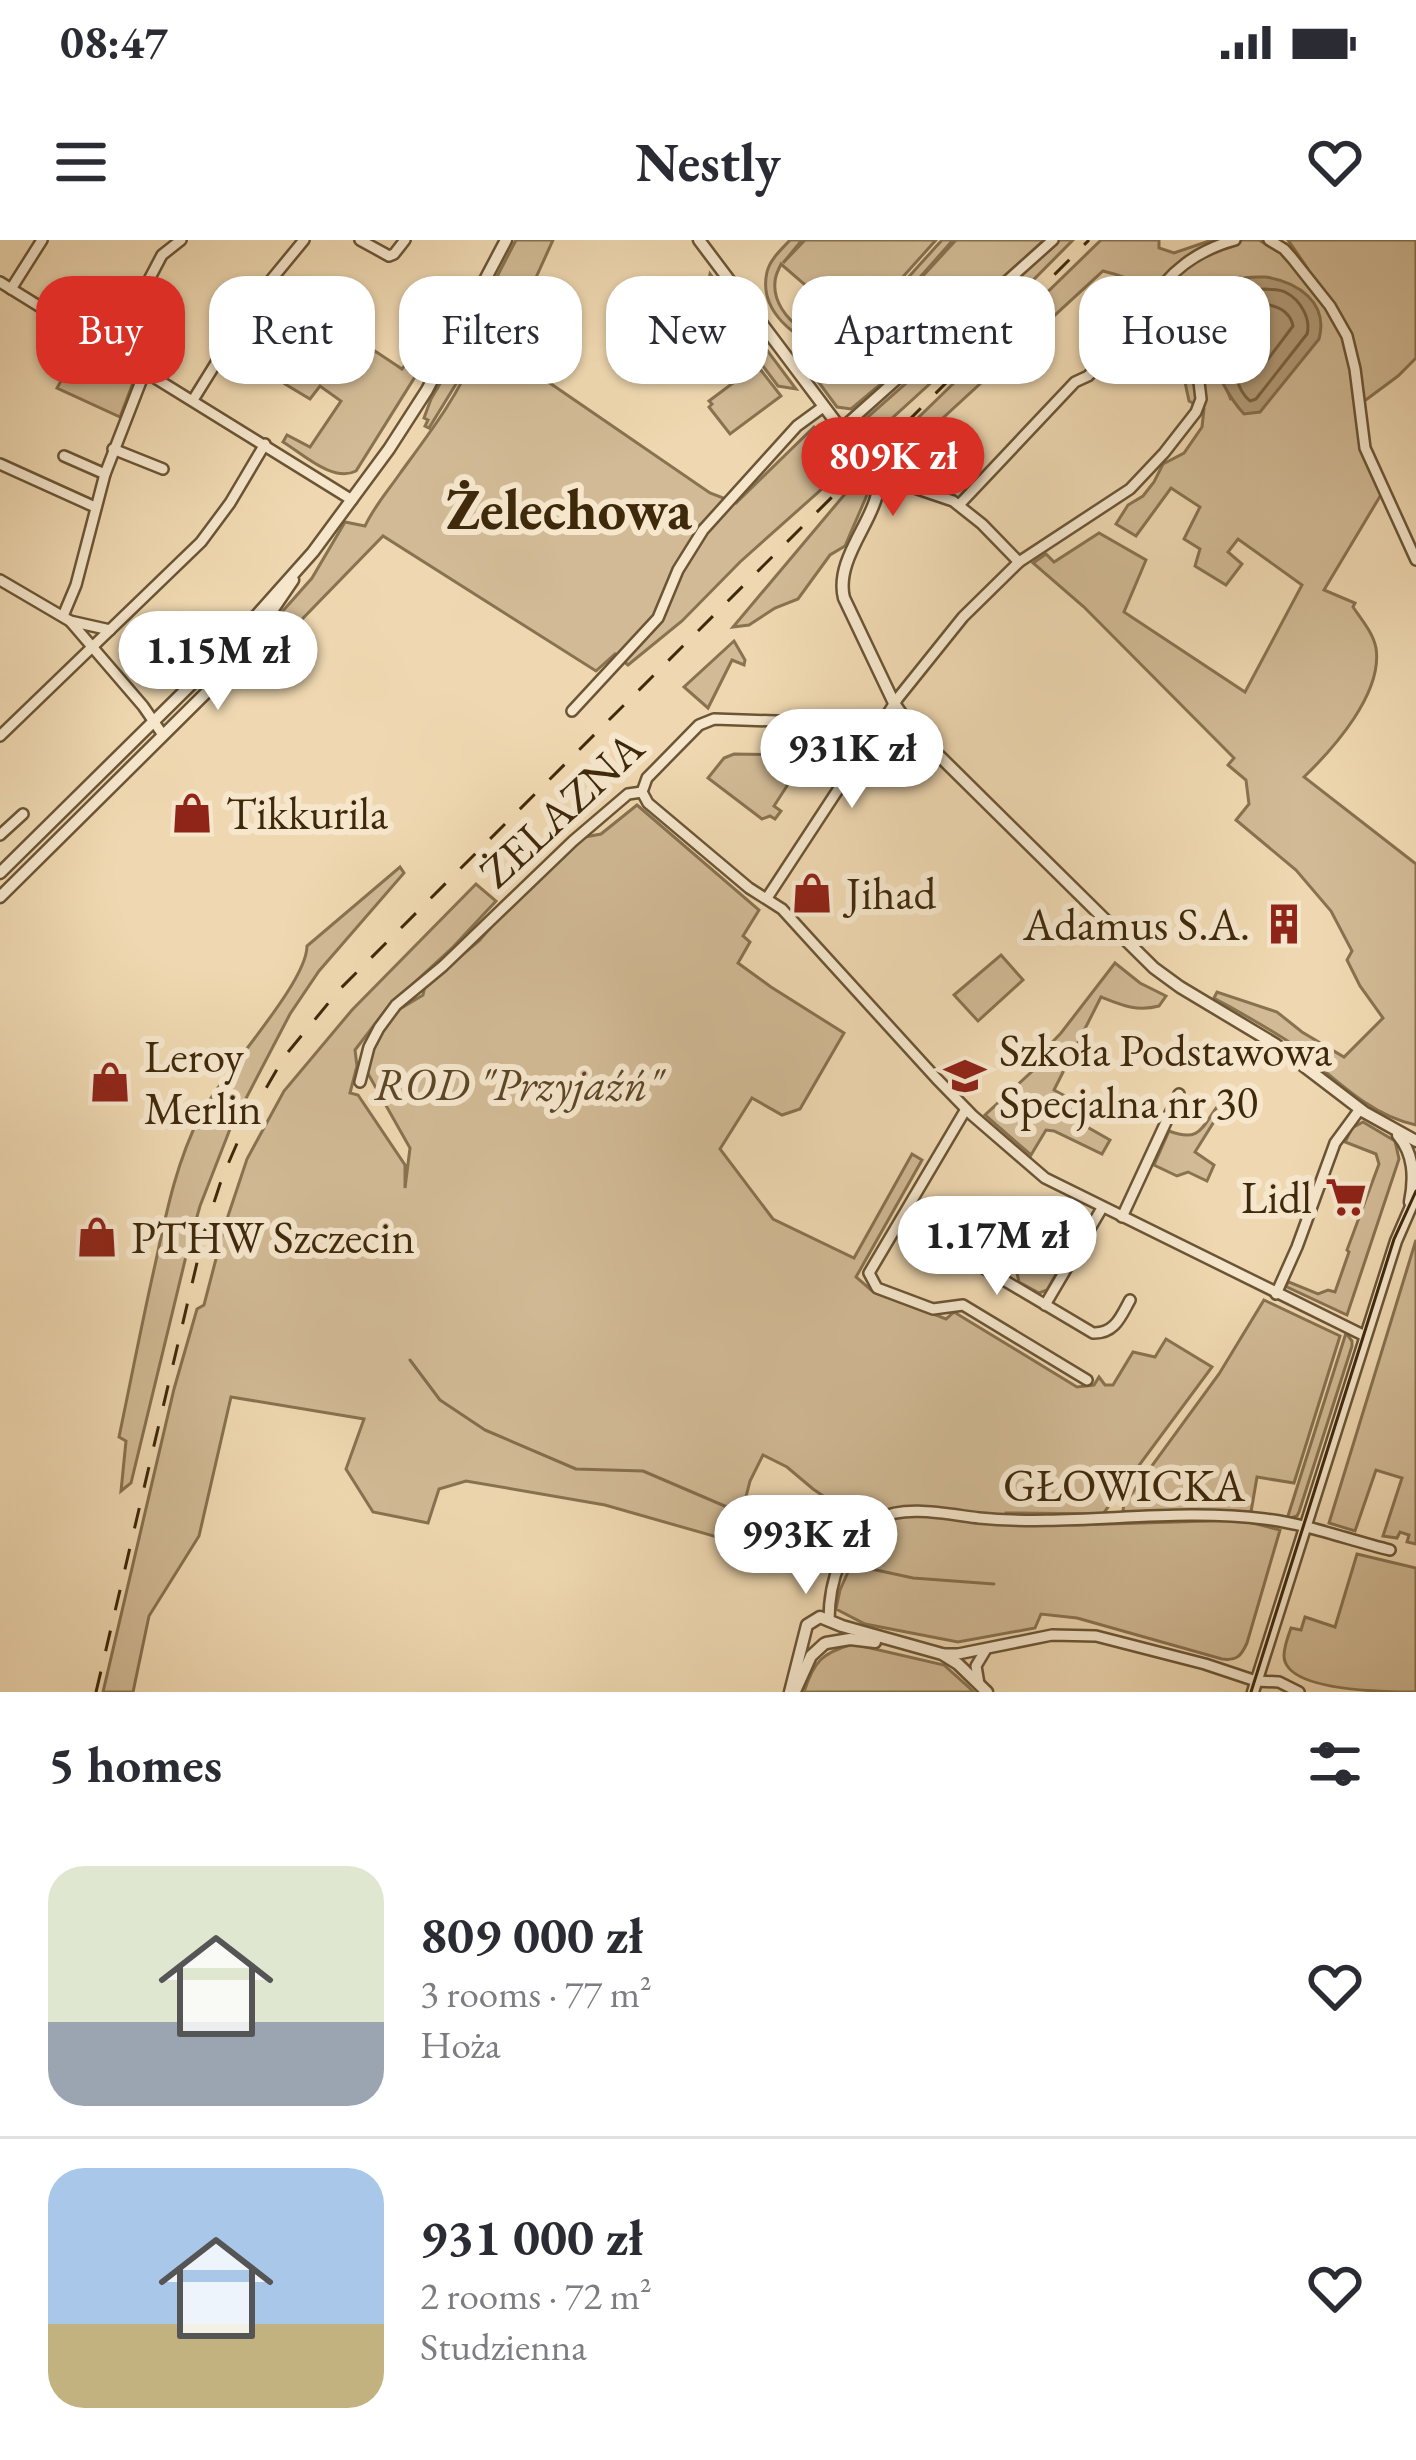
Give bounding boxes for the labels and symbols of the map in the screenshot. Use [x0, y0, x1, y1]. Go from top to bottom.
pin: 809K zł [782, 417, 1004, 519]
district label: Żelechowa [446, 472, 693, 546]
pin: 1.15M zł [94, 611, 342, 713]
pin: 931K zł [741, 709, 963, 811]
street label: ŻELAZNA [467, 718, 656, 900]
place label: Tikkurila [226, 784, 388, 842]
shop icon: Tikkurila [169, 790, 215, 836]
place label: Jihad [842, 864, 936, 922]
shop icon: Jihad [789, 870, 835, 916]
place label: Adamus S.A. [1022, 895, 1250, 953]
building icon: Adamus S.A. [1261, 901, 1307, 947]
place label: Szkoła Podstawowa Specjalna nr 30 [999, 1021, 1332, 1131]
place label: Leroy Merlin [144, 1027, 262, 1137]
school or university icon: Szkoła Podstawowa Specjalna nr 30 [942, 1053, 988, 1099]
park label: ROD "Przyjaźń" [374, 1055, 666, 1113]
shop icon: Leroy Merlin [87, 1059, 133, 1105]
place label: Lidl [1241, 1168, 1312, 1226]
supermarket icon: Lidl [1323, 1174, 1369, 1220]
pin: 1.17M zł [873, 1196, 1121, 1298]
place label: PTHW Szczecin [131, 1208, 415, 1266]
shop icon: PTHW Szczecin [74, 1214, 120, 1260]
street label: GŁOWICKA [1003, 1456, 1246, 1514]
pin: 993K zł [695, 1495, 917, 1597]

